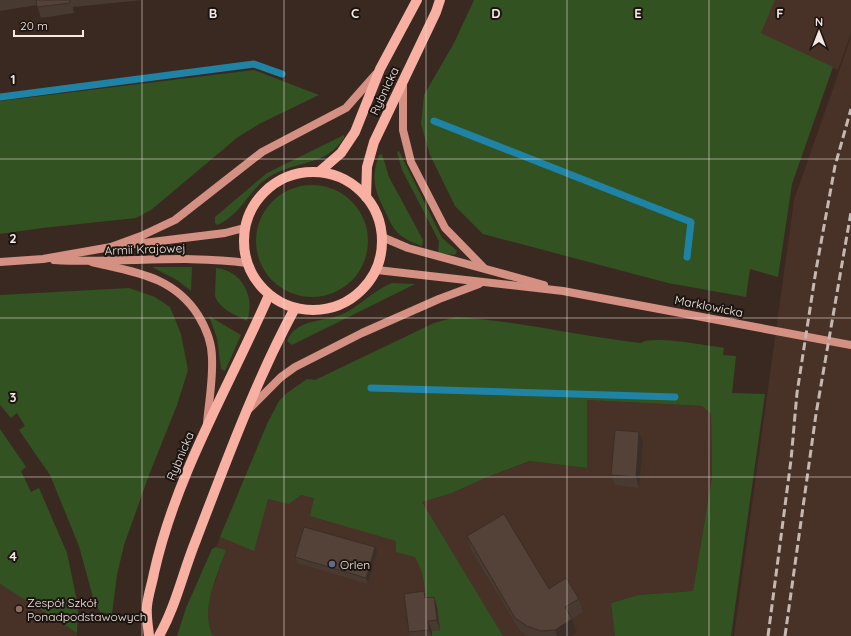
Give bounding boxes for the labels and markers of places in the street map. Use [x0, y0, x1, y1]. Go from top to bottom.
place label: Orlen [340, 557, 370, 572]
marker: Orlen [327, 559, 337, 569]
place label: Zespół Szkół Ponadpodstawowych [27, 595, 147, 624]
marker: Zespół Szkół Ponadpodstawowych [14, 604, 24, 614]

